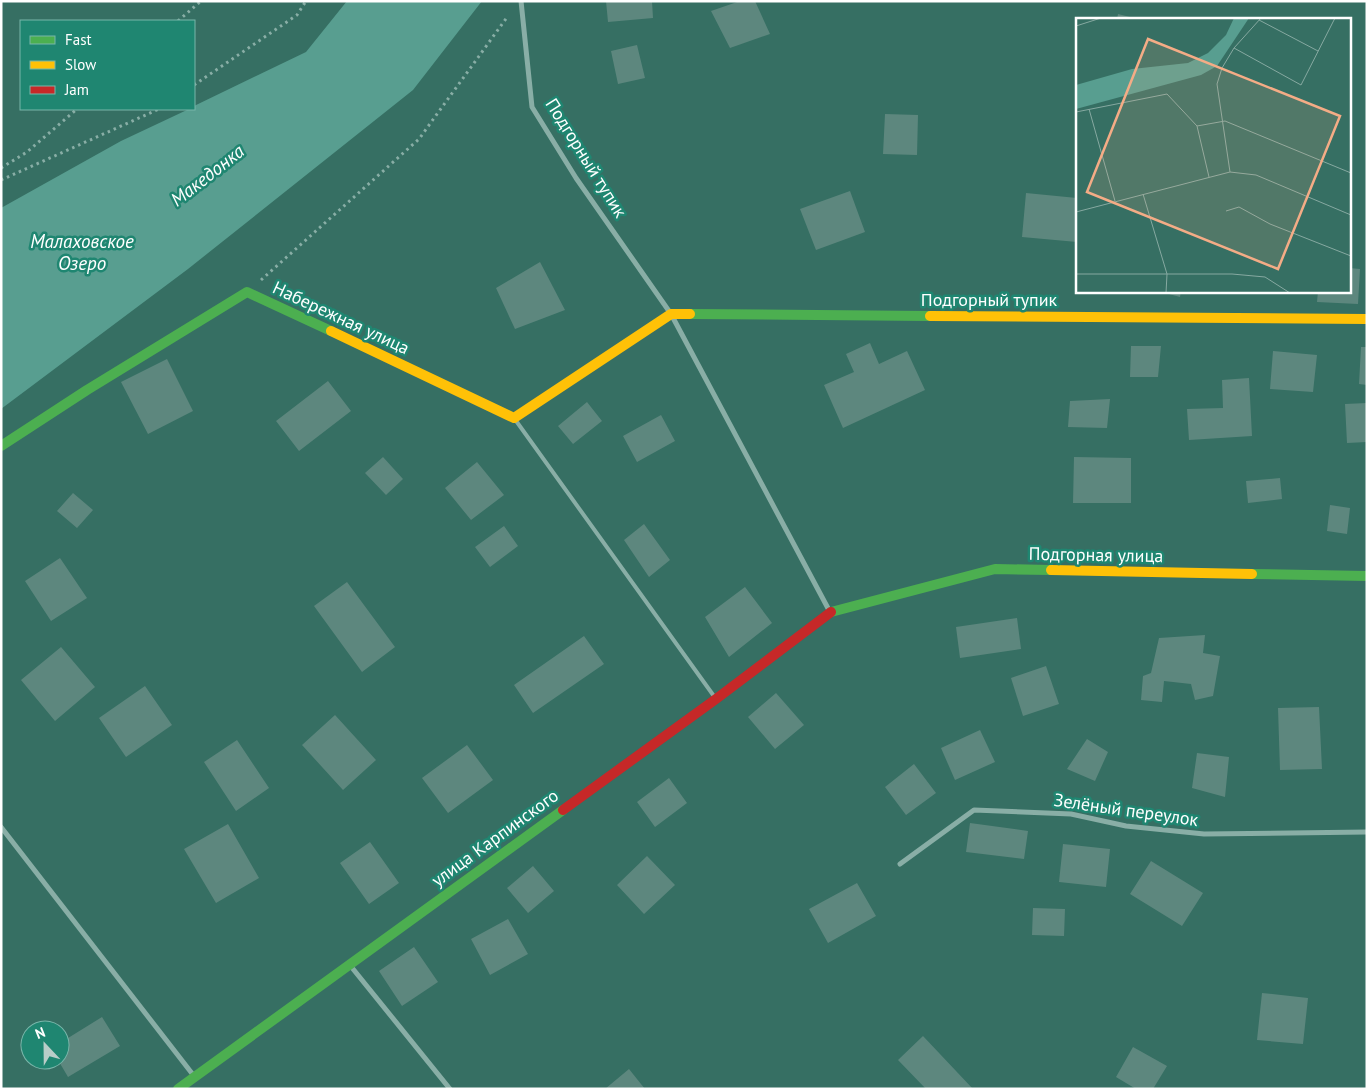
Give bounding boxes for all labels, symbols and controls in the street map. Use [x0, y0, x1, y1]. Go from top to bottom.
inset map [1076, 18, 1350, 292]
legend [20, 20, 195, 110]
text: Fast [65, 30, 92, 49]
text: Slow [65, 55, 96, 74]
text: Jam [64, 80, 89, 99]
street label: Подгорный тупик [541, 94, 632, 222]
water label: Македонка [165, 138, 249, 211]
water label: Малаховское Озеро [30, 229, 134, 275]
street label: Набережная улица [269, 276, 413, 359]
street label: Подгорный тупик [921, 288, 1058, 311]
street label: Подгорная улица [1028, 542, 1164, 567]
street label: улица Карпинского [427, 784, 563, 891]
street label: Зелёный переулок [1052, 788, 1200, 831]
north arrow [20, 1020, 70, 1070]
text: N [32, 1023, 48, 1043]

